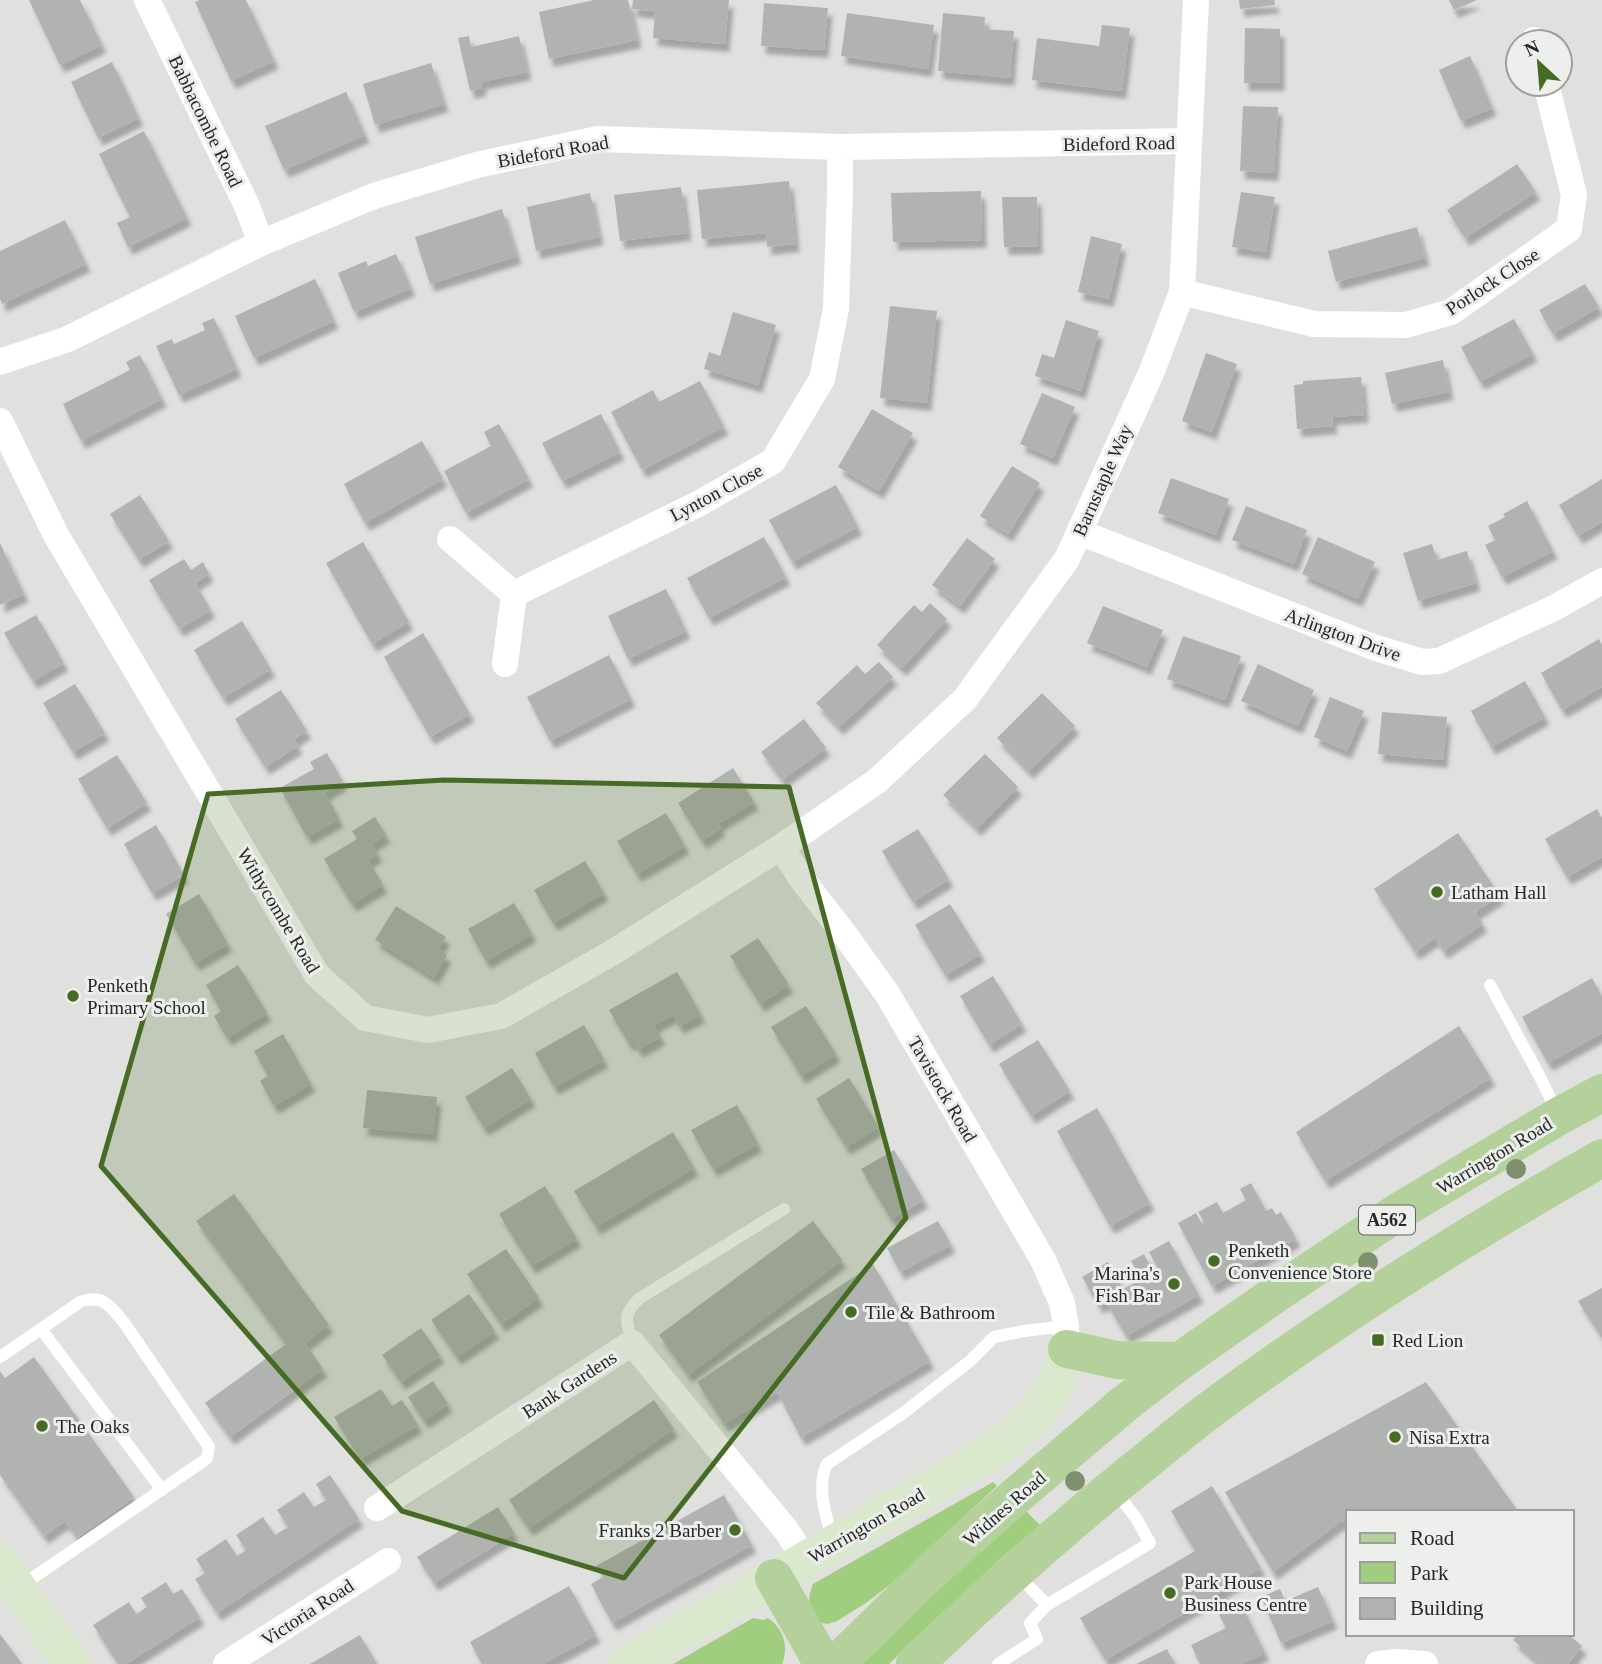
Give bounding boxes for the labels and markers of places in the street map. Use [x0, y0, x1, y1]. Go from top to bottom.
place label: Latham Hall [1451, 882, 1547, 903]
marker: Latham Hall [1429, 884, 1445, 900]
place label: Penketh Primary School [87, 975, 206, 1018]
marker: Penketh Primary School [65, 988, 81, 1004]
place label: Penketh Convenience Store [1228, 1240, 1372, 1283]
marker: Penketh Convenience Store [1206, 1253, 1222, 1269]
place label: Marina's Fish Bar [1094, 1263, 1161, 1306]
marker: Marina's Fish Bar [1166, 1276, 1182, 1292]
place label: Tile & Bathroom [865, 1302, 995, 1323]
marker: Tile & Bathroom [843, 1304, 859, 1320]
place label: Red Lion [1392, 1330, 1464, 1351]
marker: Red Lion [1370, 1332, 1386, 1348]
place label: The Oaks [56, 1416, 129, 1437]
marker: The Oaks [34, 1418, 50, 1434]
place label: Nisa Extra [1409, 1427, 1490, 1448]
marker: Nisa Extra [1387, 1429, 1403, 1445]
place label: Franks 2 Barber [599, 1520, 722, 1541]
marker: Franks 2 Barber [727, 1522, 743, 1538]
place label: Park House Business Centre [1184, 1572, 1307, 1615]
marker: Park House Business Centre [1162, 1585, 1178, 1601]

